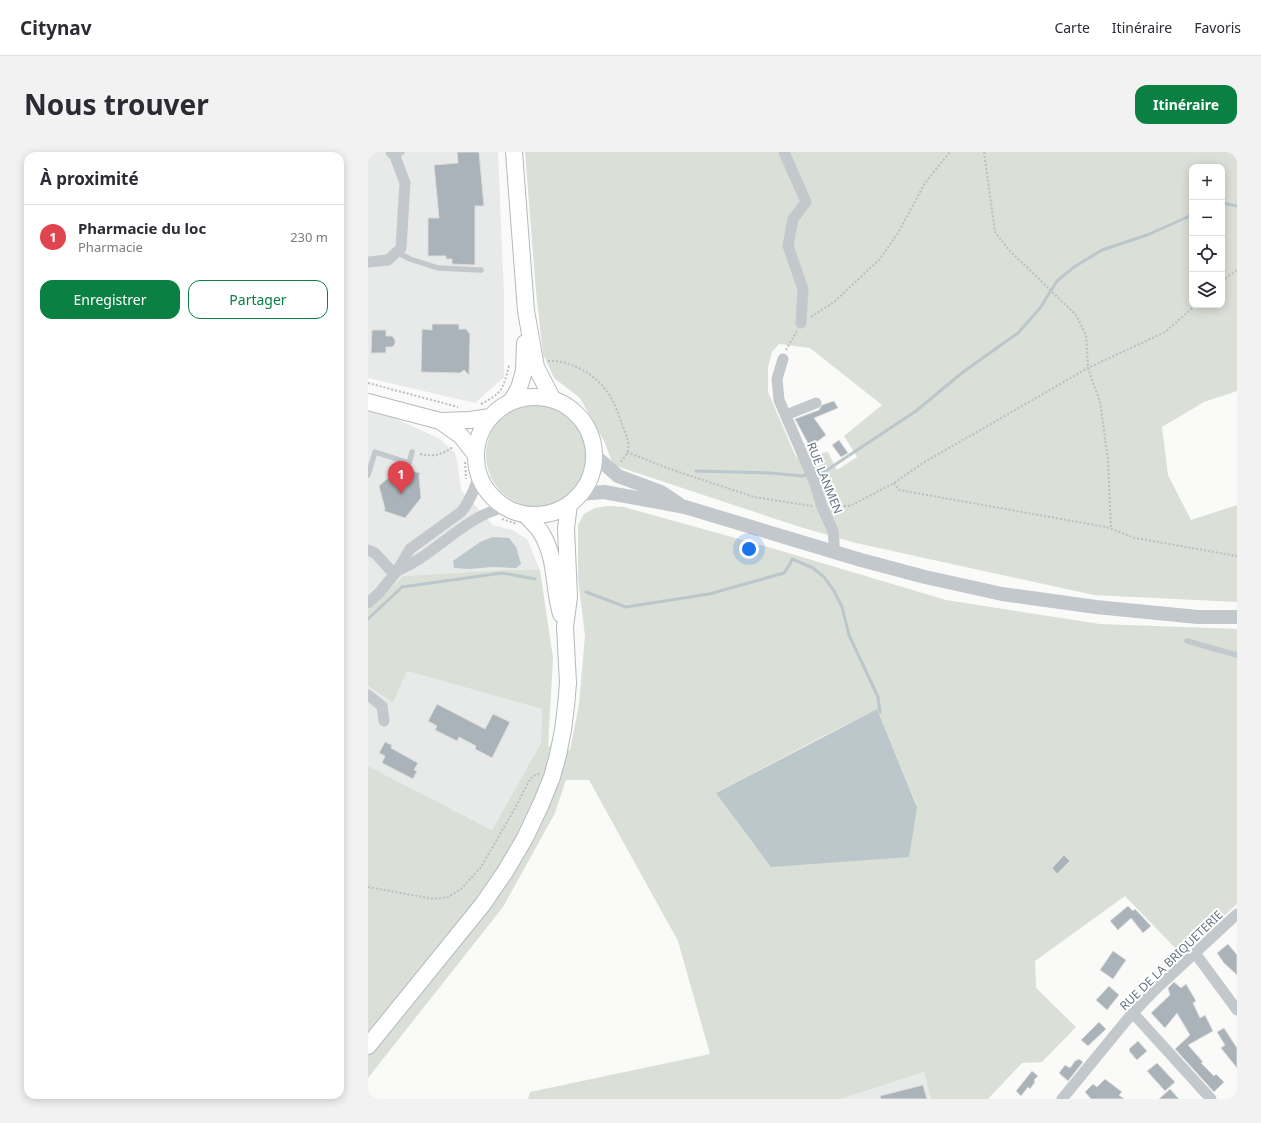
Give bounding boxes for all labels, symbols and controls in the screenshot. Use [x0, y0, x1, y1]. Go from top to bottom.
text: Citynav [20, 15, 92, 41]
text: Carte [1054, 18, 1090, 37]
text: Itinéraire [1112, 18, 1172, 37]
text: Favoris [1194, 18, 1241, 37]
text: Nous trouver [24, 85, 209, 123]
button: Itinéraire [1135, 85, 1237, 124]
map controls [1189, 164, 1225, 308]
button: + [1189, 164, 1225, 200]
text: À proximité [40, 167, 139, 190]
button: − [1189, 200, 1225, 236]
text: Pharmacie du loc [78, 218, 206, 238]
text: 1 [49, 228, 57, 246]
text: 230 m [290, 228, 328, 246]
button: locate [1189, 236, 1225, 272]
text: Pharmacie [78, 238, 143, 256]
button: layers [1189, 272, 1225, 308]
button: Enregistrer [40, 280, 180, 319]
button: Partager [188, 280, 328, 319]
street label: RUE LANMEN [803, 440, 847, 516]
pin: 1 [388, 461, 414, 494]
your location [739, 539, 759, 559]
street label: RUE DE LA BRIQUETERIE [1116, 906, 1226, 1014]

